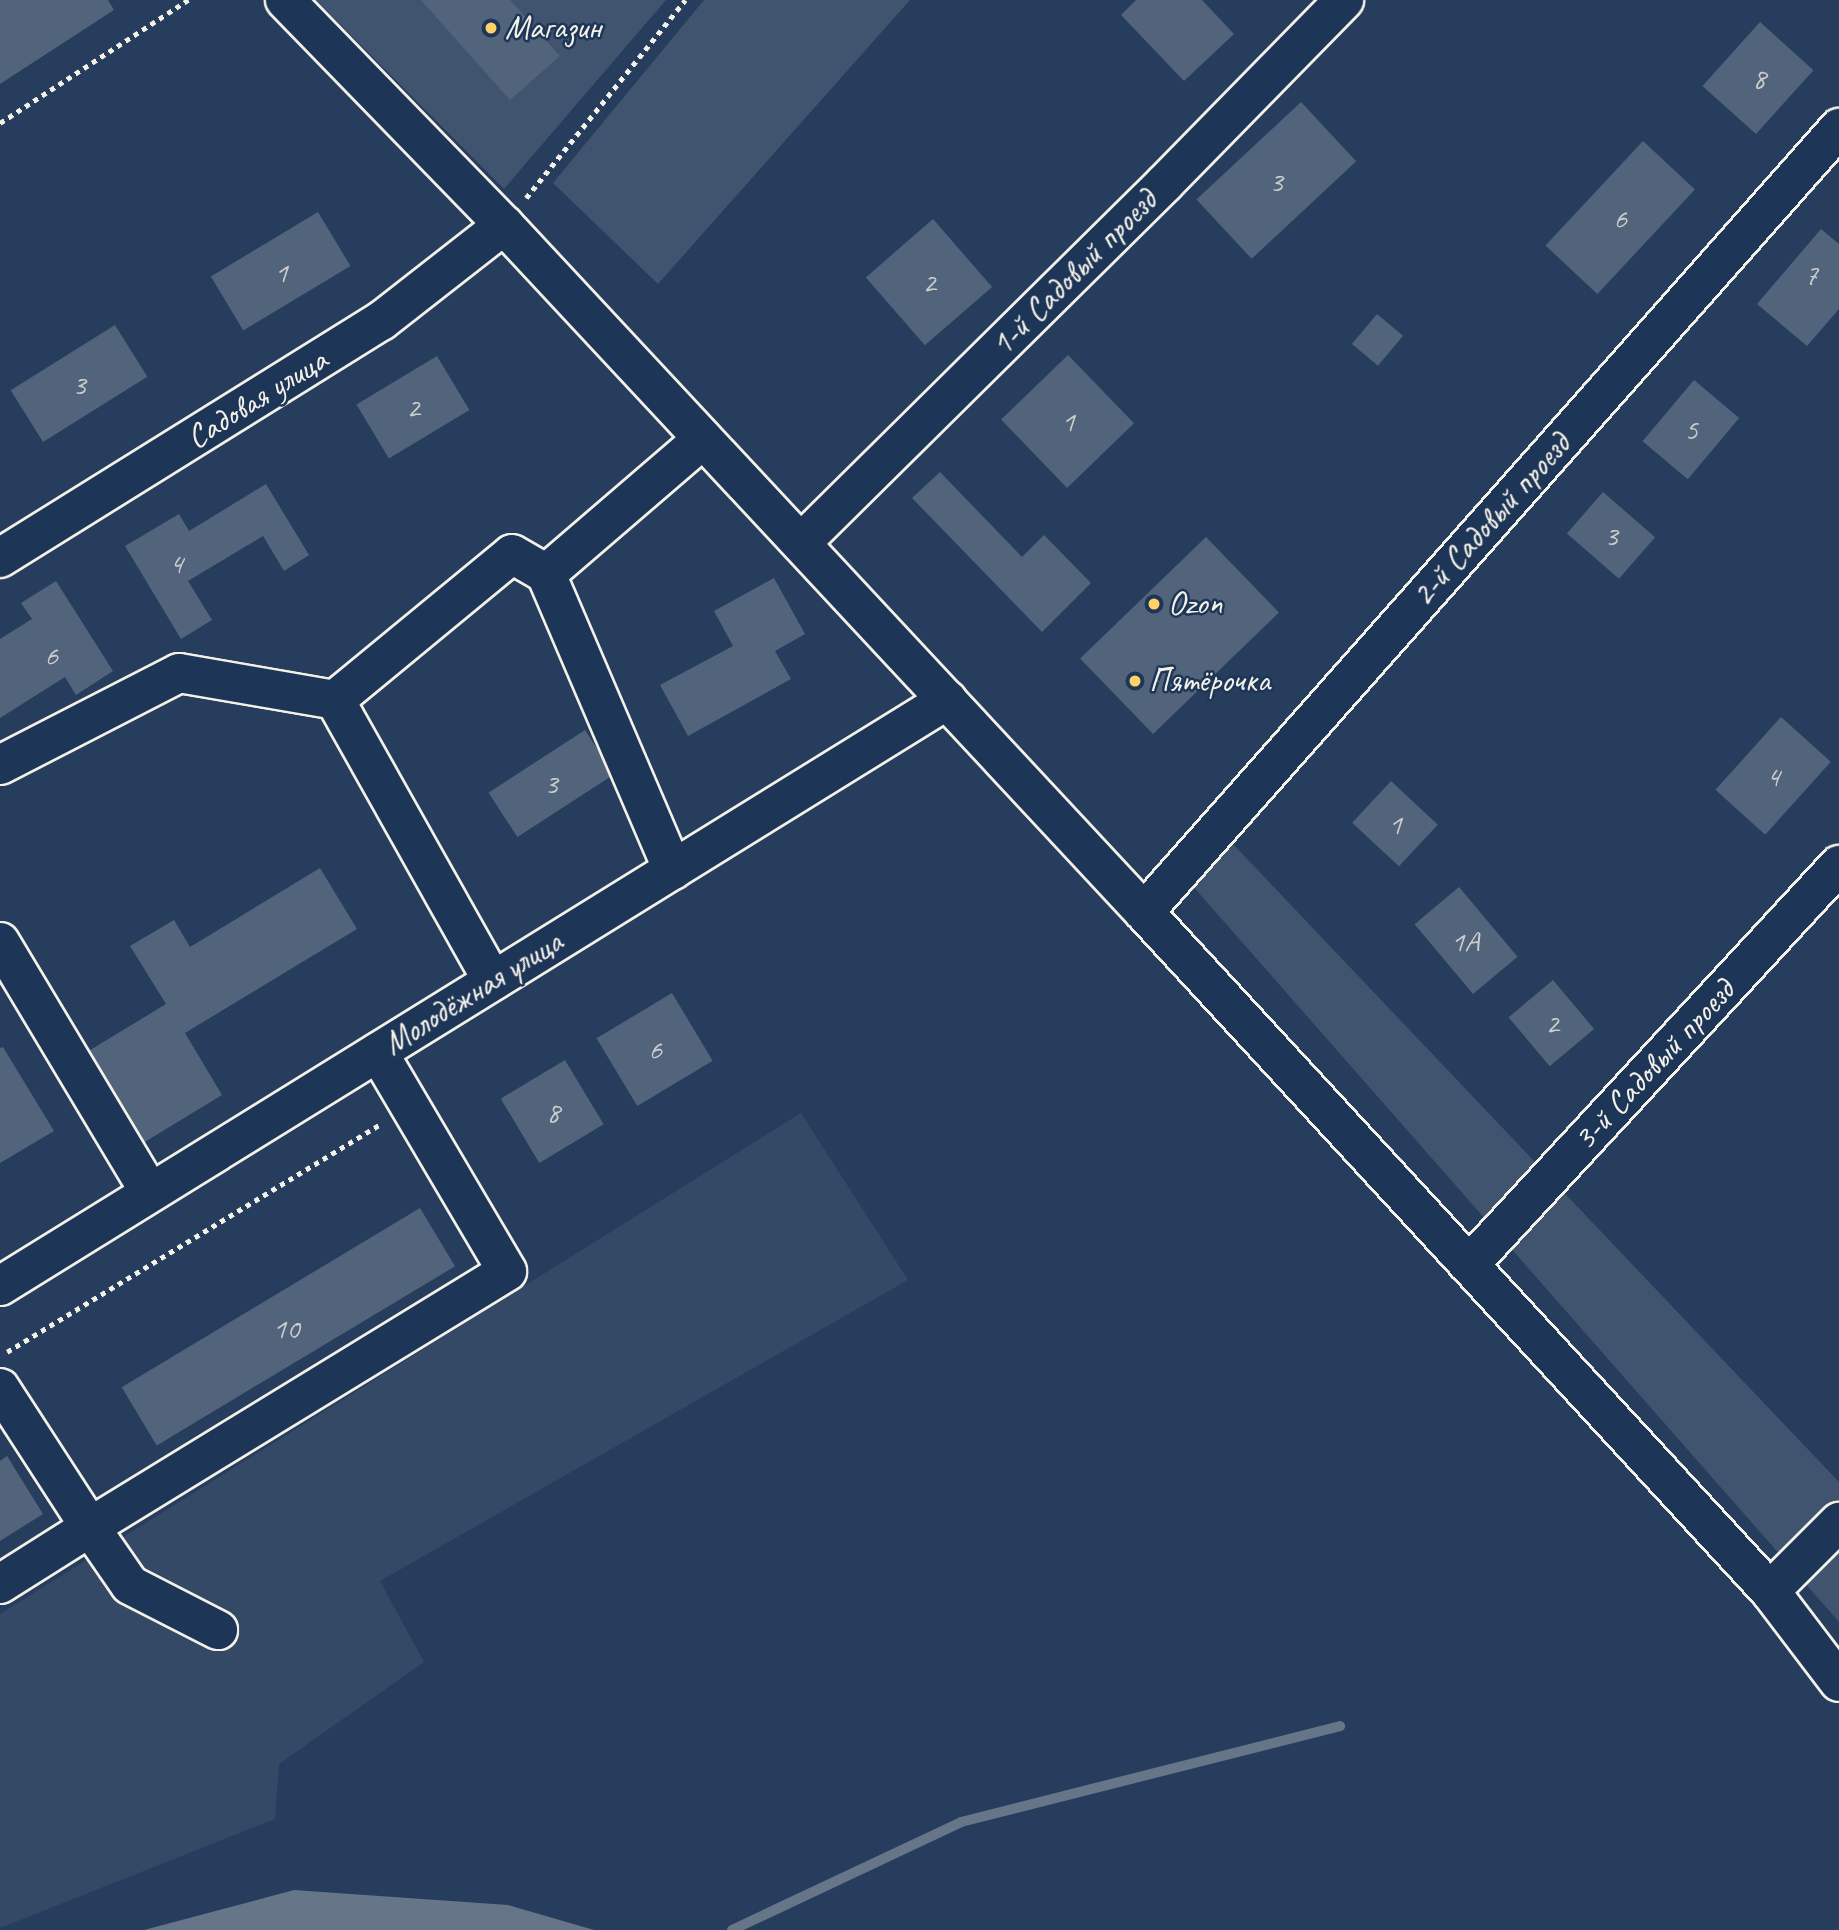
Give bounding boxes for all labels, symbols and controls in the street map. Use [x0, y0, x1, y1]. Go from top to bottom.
place label: Магазин [505, 8, 601, 48]
marker: Магазин [483, 20, 499, 36]
house number: 8 [1752, 60, 1766, 96]
house number: 3 [1269, 163, 1283, 199]
street label: 1-й Садовый проезд [983, 182, 1165, 364]
house number: 6 [1613, 200, 1627, 236]
house number: 1 [274, 254, 288, 290]
house number: 7 [1804, 256, 1818, 292]
house number: 2 [922, 264, 936, 300]
street label: Садовая улица [179, 340, 335, 458]
house number: 3 [72, 366, 86, 402]
house number: 2 [406, 389, 420, 425]
house number: 1 [1061, 403, 1075, 439]
house number: 5 [1684, 411, 1698, 447]
street label: 2-й Садовый проезд [1403, 426, 1579, 614]
house number: 3 [1604, 517, 1618, 553]
house number: 4 [169, 545, 183, 581]
place label: Ozon [1168, 584, 1222, 624]
marker: Ozon [1146, 596, 1162, 612]
house number: 6 [44, 637, 58, 673]
place label: Пятёрочка [1149, 661, 1270, 701]
marker: Пятёрочка [1127, 673, 1143, 689]
house number: 4 [1766, 758, 1780, 794]
house number: 3 [544, 765, 558, 801]
house number: 1 [1388, 806, 1402, 842]
street label: Молодёжная улица [375, 922, 571, 1064]
house number: 1А [1451, 923, 1479, 959]
street label: 3-й Садовый проезд [1565, 972, 1743, 1158]
house number: 2 [1545, 1005, 1559, 1041]
house number: 6 [648, 1031, 662, 1067]
house number: 8 [546, 1094, 560, 1130]
house number: 10 [273, 1310, 299, 1346]

